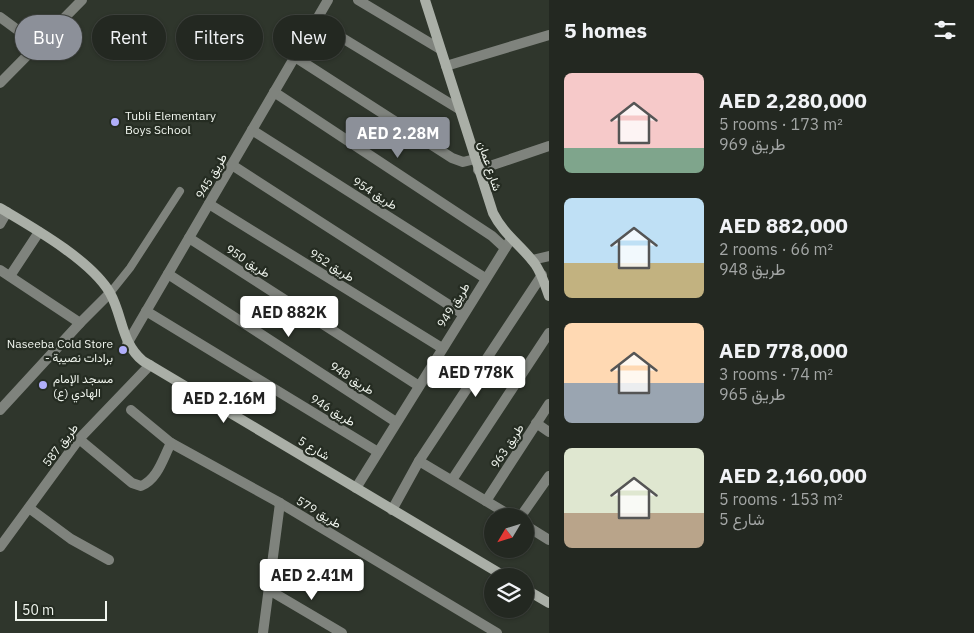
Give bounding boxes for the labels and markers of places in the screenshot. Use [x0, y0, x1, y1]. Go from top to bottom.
place label: Tubli Elementary Boys School [125, 108, 216, 137]
marker: Tubli Elementary Boys School [109, 116, 121, 128]
pin: AED 2.28M [341, 116, 455, 159]
pin: AED 882K [237, 296, 341, 338]
place label: Naseeba Cold Store - برادات نصيبة [7, 336, 113, 366]
marker: Naseeba Cold Store - برادات نصيبة [117, 344, 129, 356]
pin: AED 778K [424, 356, 528, 398]
place label: مسجد الإمام الهادي (ع) [53, 371, 113, 403]
marker: مسجد الإمام الهادي (ع) [37, 379, 49, 391]
pin: AED 2.16M [167, 382, 281, 424]
pin: AED 2.41M [255, 558, 369, 601]

